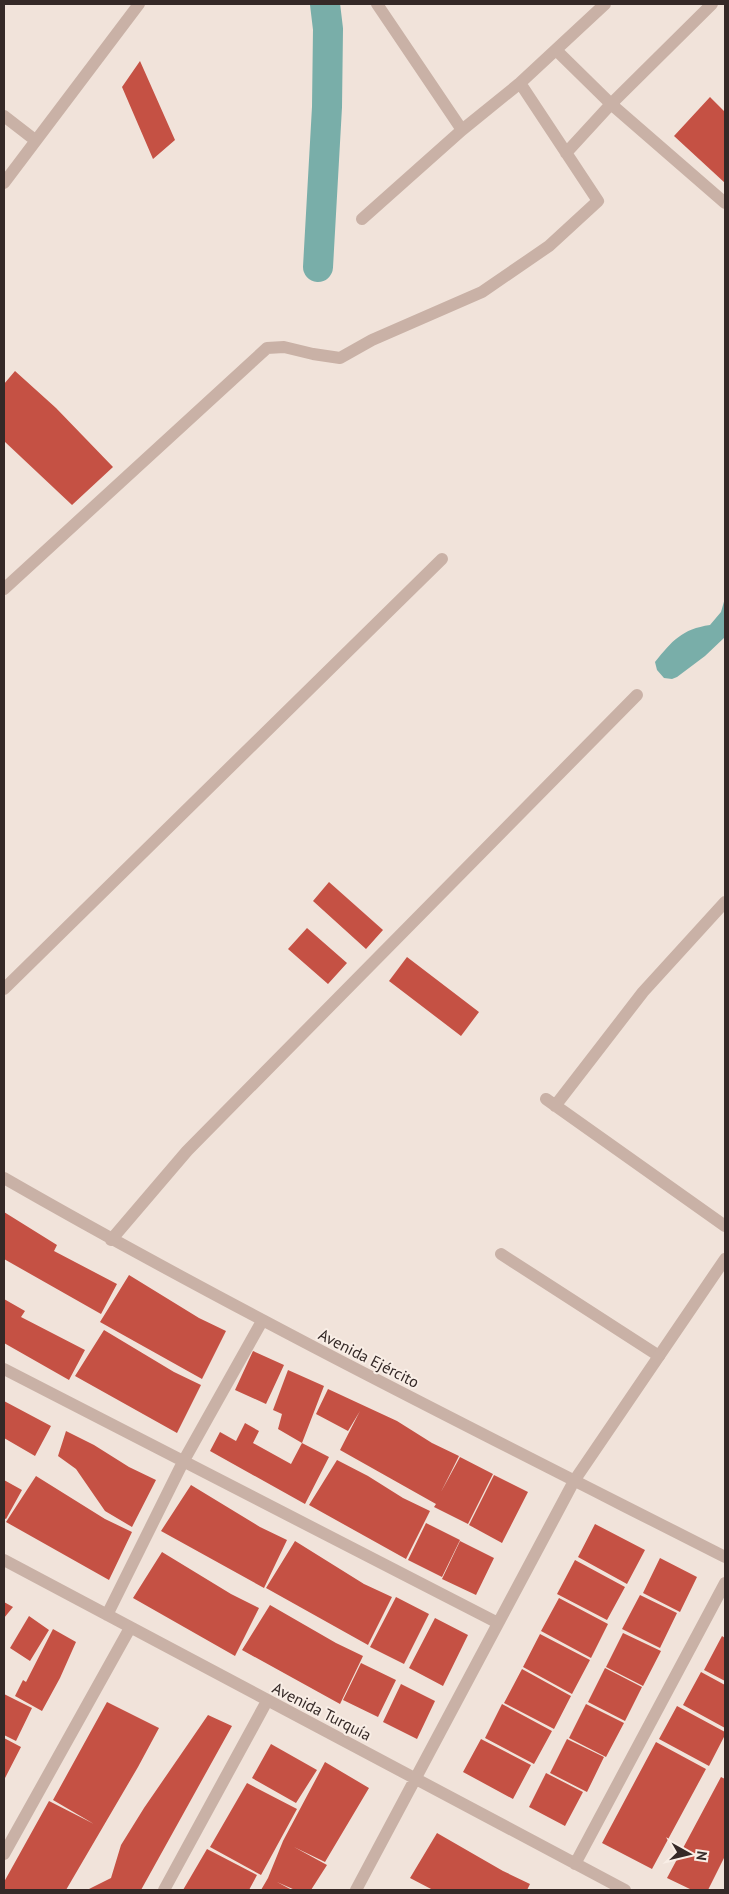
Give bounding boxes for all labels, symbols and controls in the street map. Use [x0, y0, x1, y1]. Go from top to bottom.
street label: Avenida Ejército [315, 1324, 423, 1392]
street label: Avenida Turquía [269, 1677, 375, 1745]
north arrow [664, 1829, 714, 1879]
text: N [692, 1850, 711, 1862]

